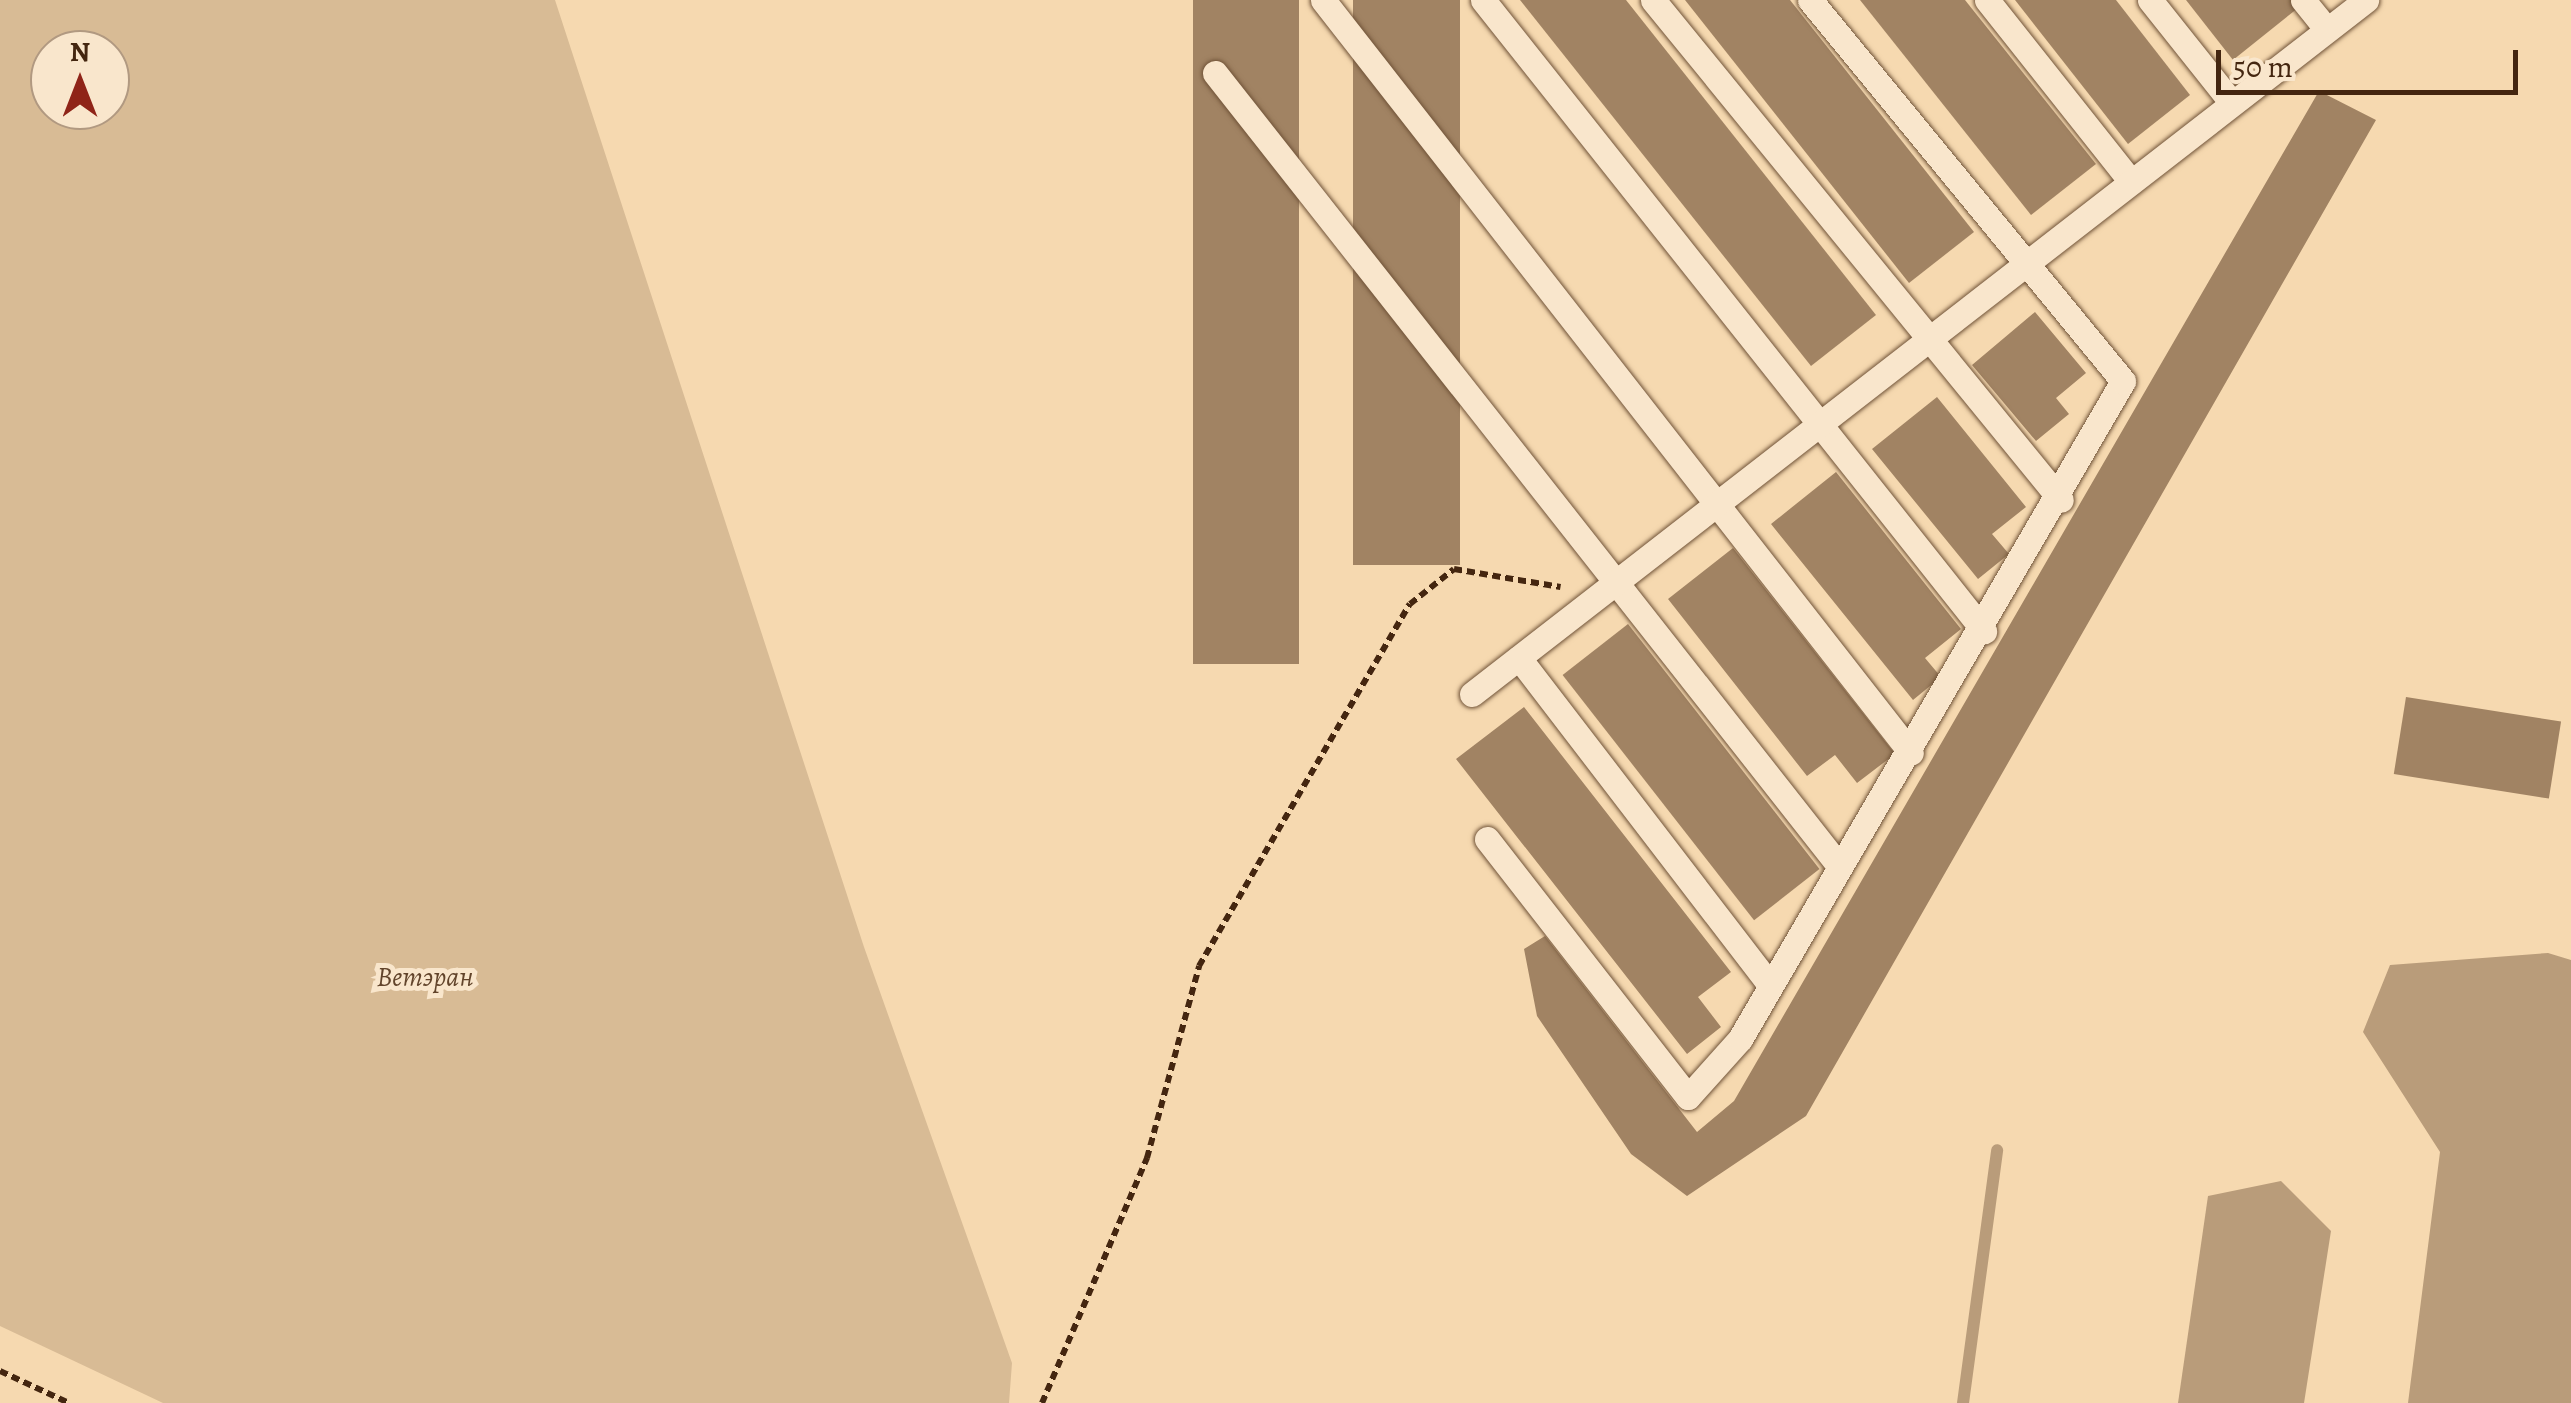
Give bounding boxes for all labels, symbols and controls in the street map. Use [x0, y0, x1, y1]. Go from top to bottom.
north arrow [30, 30, 130, 130]
scale bar [2221, 30, 2524, 92]
text: N [70, 33, 90, 71]
text: 50 m [2233, 47, 2293, 87]
park label: Ветэран [376, 960, 474, 994]

